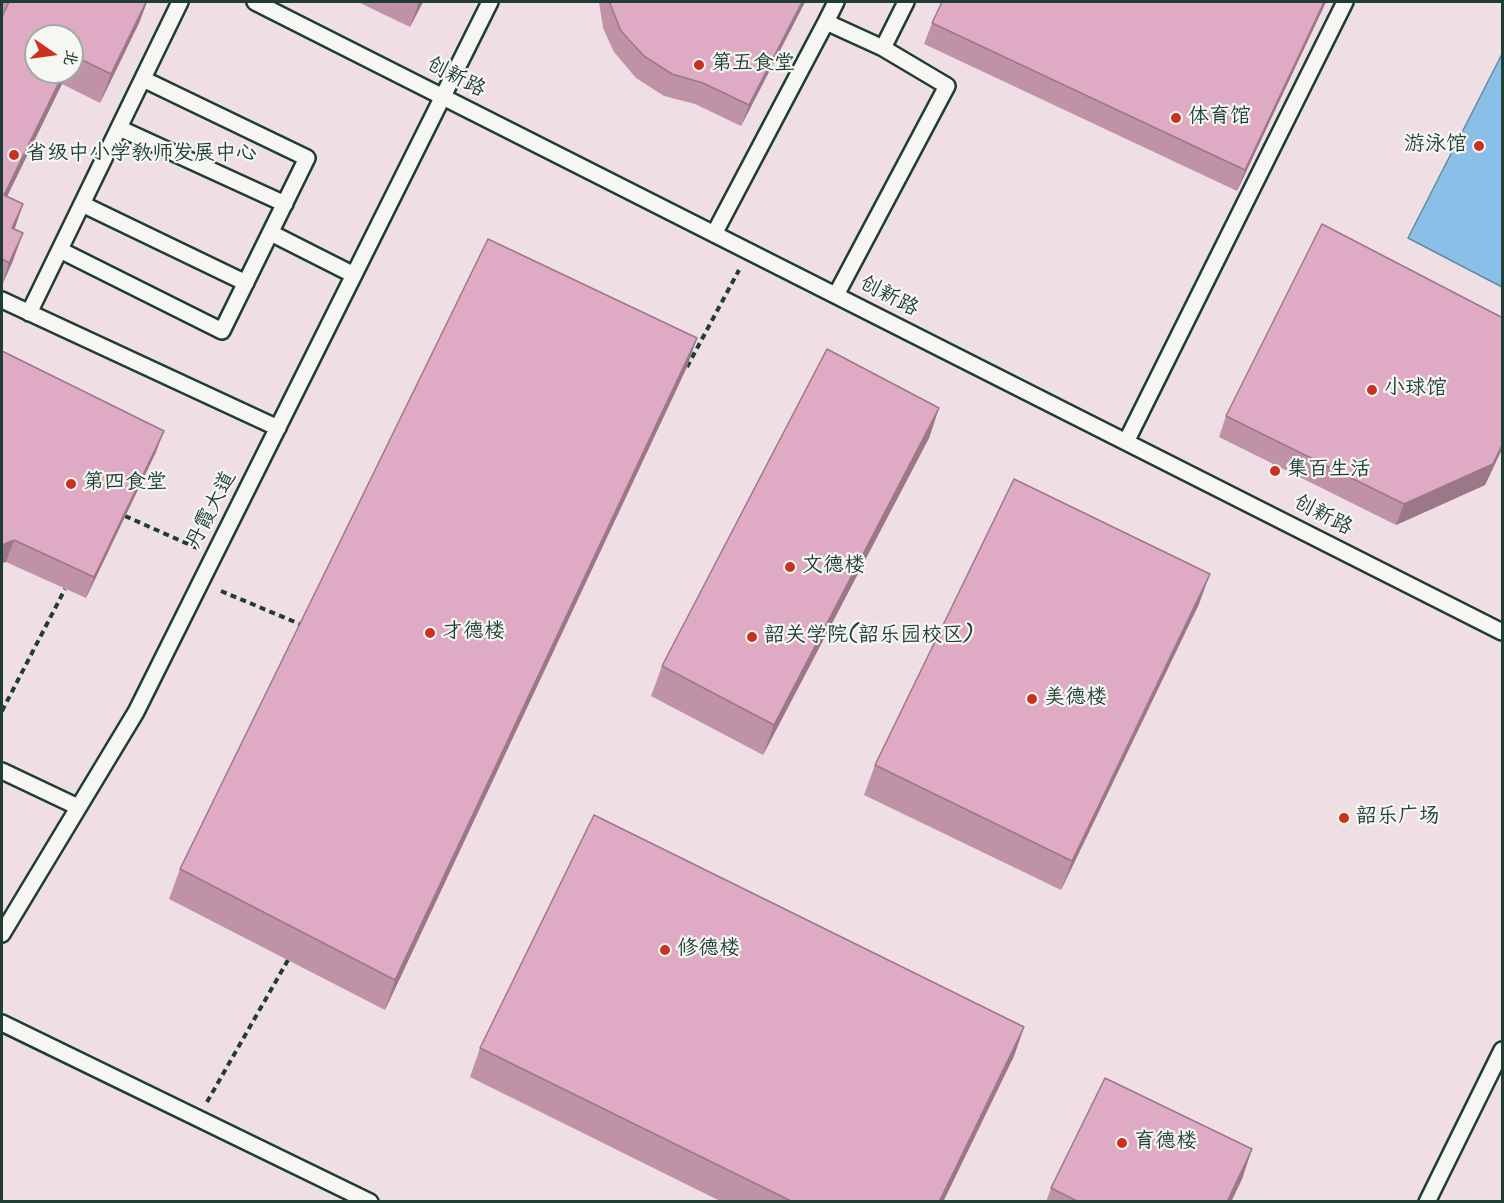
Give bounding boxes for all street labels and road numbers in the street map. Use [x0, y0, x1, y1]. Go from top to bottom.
street label: 创新路 [421, 53, 489, 105]
street label: 创新路 [854, 272, 922, 324]
street label: 丹霞大道 [183, 468, 243, 554]
street label: 创新路 [1288, 491, 1356, 543]

